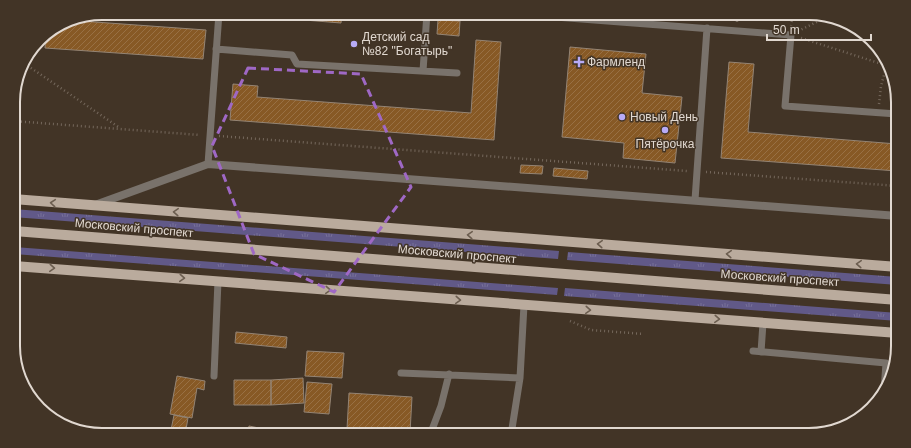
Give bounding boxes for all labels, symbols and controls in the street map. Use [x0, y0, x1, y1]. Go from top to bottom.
scale bar [767, 16, 871, 42]
text: 50 m [773, 23, 800, 37]
place label: Детский сад №82 "Богатырь" [362, 30, 452, 58]
marker: Детский сад №82 "Богатырь" [349, 39, 359, 49]
place label: Фармленд [587, 55, 645, 69]
marker: Фармленд [574, 57, 584, 67]
place label: Новый День [630, 110, 698, 124]
marker: Новый День [617, 112, 627, 122]
marker: Пятёрочка [660, 125, 670, 135]
place label: Пятёрочка [636, 137, 695, 151]
one-way arrow [50, 198, 56, 207]
one-way arrow [173, 208, 179, 217]
street label: Московский проспект [74, 216, 194, 240]
one-way arrow [467, 230, 473, 239]
one-way arrow [597, 240, 603, 249]
street label: Московский проспект [397, 242, 517, 266]
one-way arrow [726, 250, 732, 259]
one-way arrow [856, 259, 862, 268]
one-way arrow [49, 264, 55, 273]
street label: Московский проспект [720, 267, 840, 289]
one-way arrow [179, 274, 185, 283]
one-way arrow [325, 285, 331, 294]
one-way arrow [455, 295, 461, 304]
one-way arrow [585, 305, 591, 314]
one-way arrow [714, 315, 720, 324]

